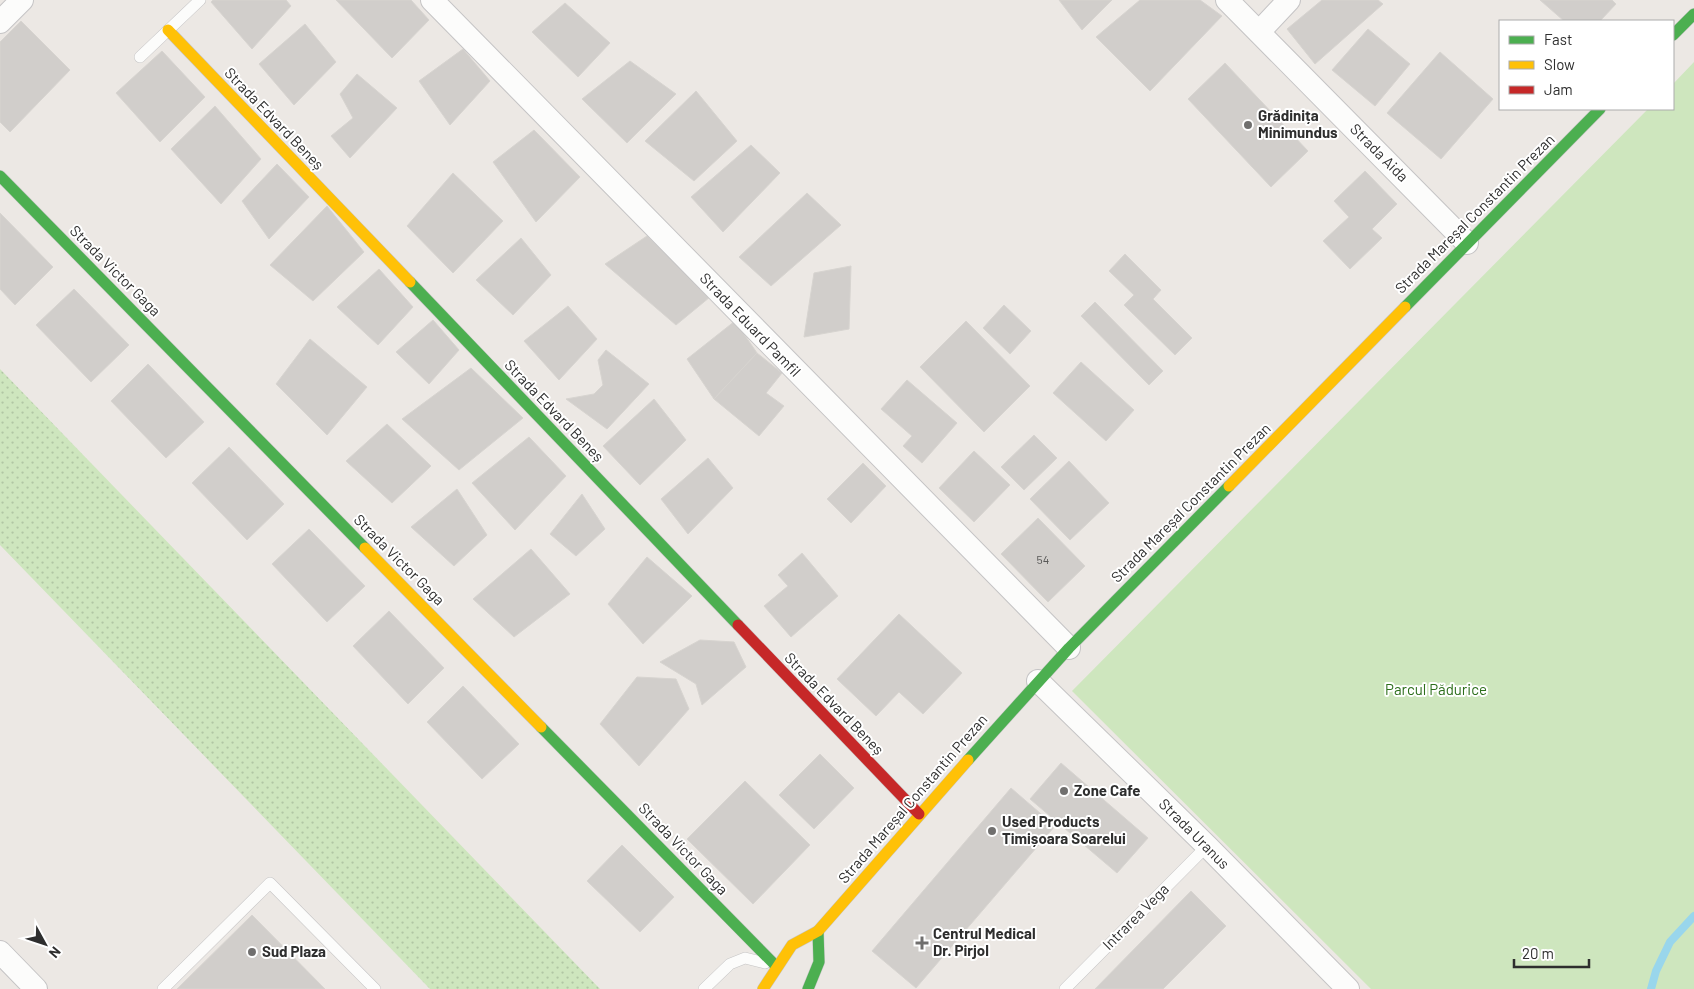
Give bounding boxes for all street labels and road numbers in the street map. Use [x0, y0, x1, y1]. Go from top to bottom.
street label: Strada Edvard Beneș [221, 63, 328, 173]
street label: Strada Aida [1347, 119, 1413, 185]
street label: Strada Mareșal Constantin Prezan [1391, 130, 1558, 297]
street label: Strada Victor Gaga [67, 221, 165, 319]
street label: Strada Eduard Pamfil [697, 269, 805, 380]
street label: Strada Edvard Beneș [501, 355, 608, 465]
street label: Strada Mareșal Constantin Prezan [1107, 419, 1274, 586]
street label: Strada Victor Gaga [351, 510, 449, 608]
street label: Strada Edvard Beneș [781, 648, 888, 758]
street label: Strada Mareșal Constantin Prezan [834, 710, 991, 887]
street label: Strada Uranus [1156, 794, 1234, 872]
street label: Strada Victor Gaga [635, 799, 732, 898]
street label: Intrarea Vega [1098, 879, 1172, 953]

